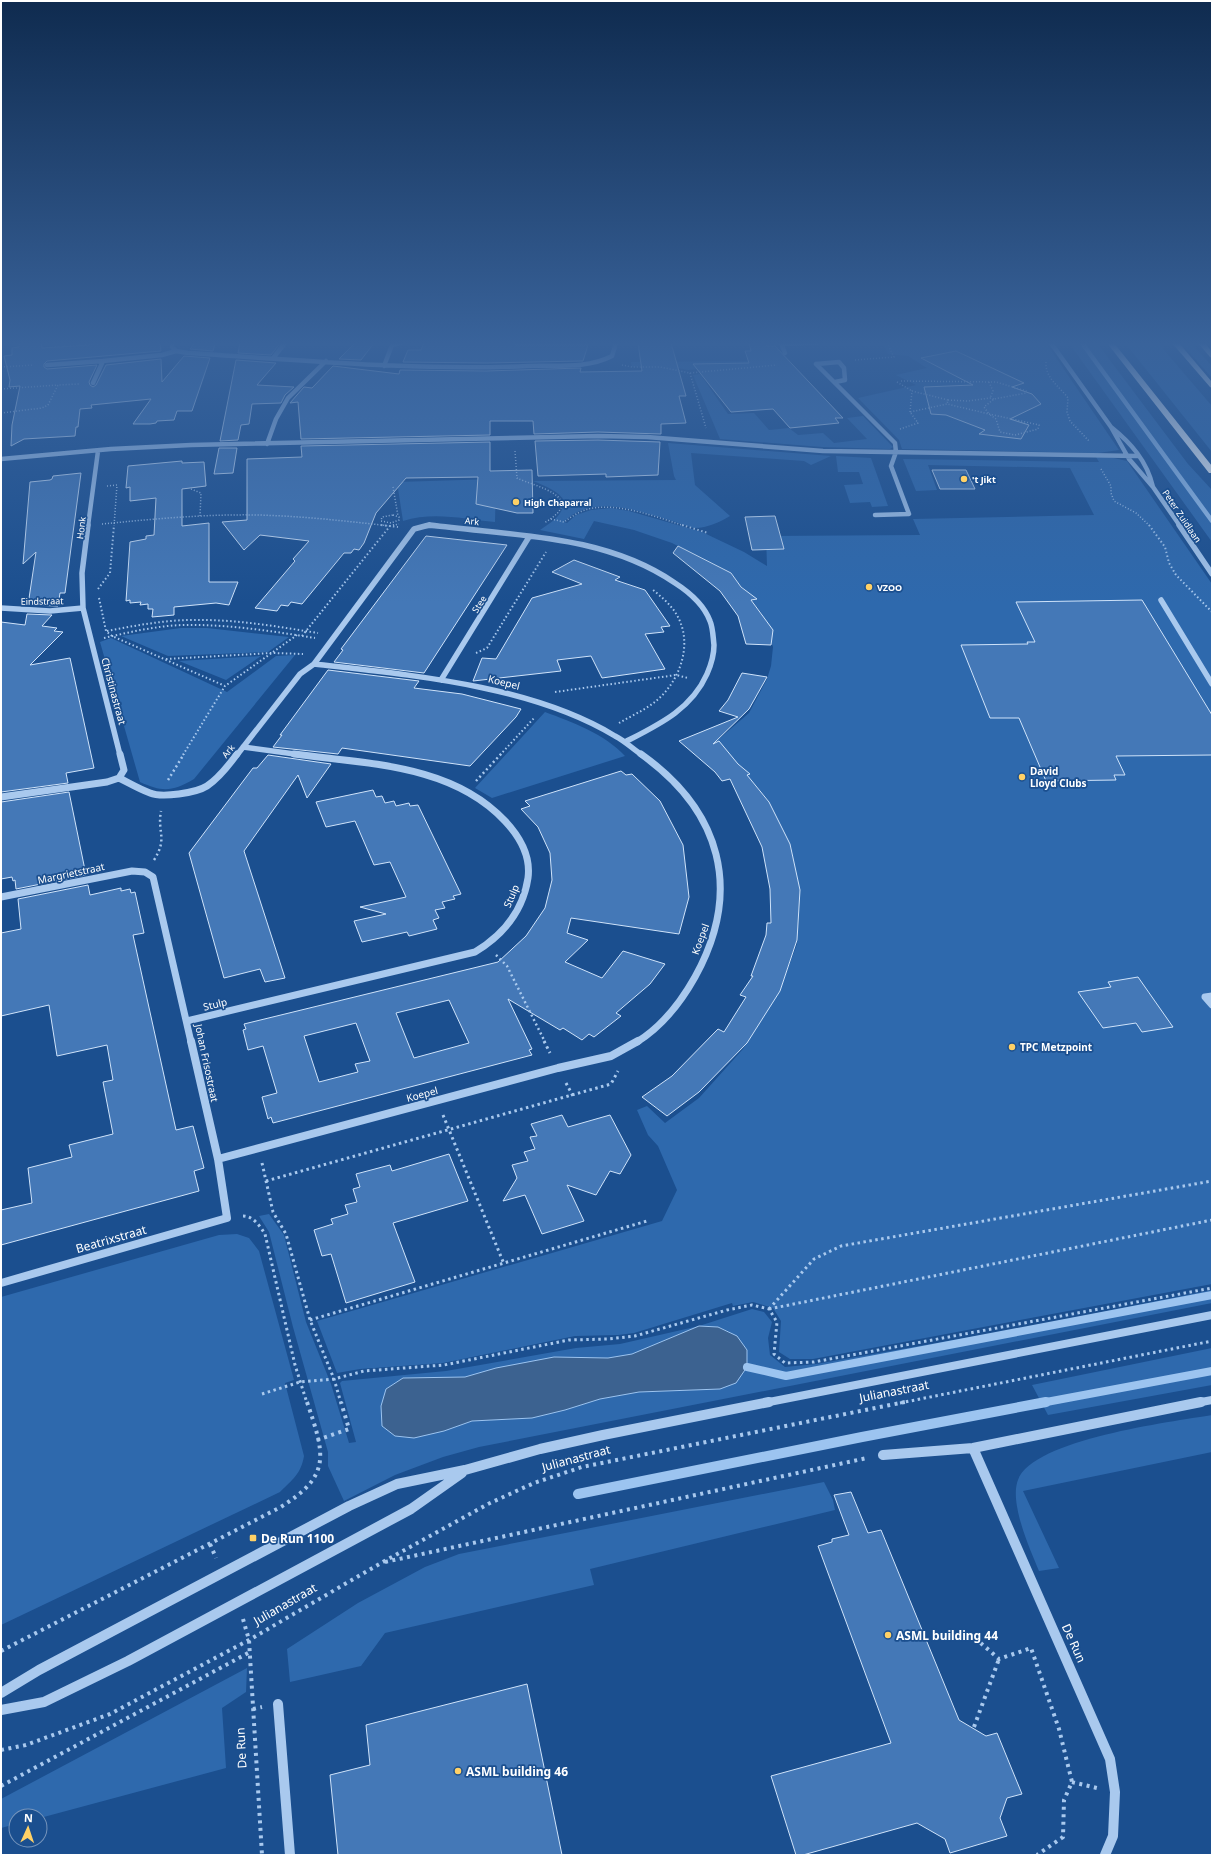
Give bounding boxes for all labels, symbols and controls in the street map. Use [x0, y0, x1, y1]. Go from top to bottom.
place label: 't Jikt [972, 473, 996, 486]
marker: 't Jikt [959, 474, 969, 484]
street label: Peter Zuidlaan [1159, 487, 1205, 545]
place label: High Chaparral [524, 496, 592, 509]
marker: High Chaparral [511, 497, 521, 507]
street label: Ark [464, 514, 480, 528]
street label: Honk [73, 516, 89, 540]
place label: VZOO [877, 581, 902, 594]
marker: VZOO [864, 582, 874, 592]
street label: Stee [469, 593, 489, 615]
street label: Eindstraat [20, 594, 64, 608]
street label: Christinastraat [98, 656, 130, 727]
street label: Koepel [487, 671, 521, 693]
street label: Ark [218, 741, 238, 761]
place label: David Lloyd Clubs [1030, 764, 1087, 790]
marker: David Lloyd Clubs [1017, 772, 1027, 782]
street label: Margrietstraat [36, 859, 106, 887]
street label: Stulp [500, 882, 522, 910]
street label: Koepel [688, 921, 712, 957]
street label: Stulp [202, 994, 228, 1014]
street label: Johan Frisostraat [192, 1022, 222, 1104]
place label: TPC Metzpoint [1020, 1040, 1093, 1054]
marker: TPC Metzpoint [1007, 1042, 1017, 1052]
street label: Koepel [405, 1083, 439, 1105]
street label: Beatrixstraat [74, 1221, 149, 1257]
street label: Julianastraat [857, 1376, 931, 1406]
street label: Julianastraat [539, 1441, 613, 1476]
place label: De Run 1100 [261, 1530, 334, 1547]
marker: De Run 1100 [248, 1533, 258, 1543]
street label: Julianastraat [249, 1579, 320, 1629]
street label: De Run [1058, 1621, 1090, 1665]
place label: ASML building 44 [896, 1627, 998, 1644]
marker: ASML building 44 [883, 1630, 893, 1640]
street label: De Run [231, 1727, 251, 1769]
place label: ASML building 46 [466, 1763, 568, 1780]
marker: ASML building 46 [453, 1766, 463, 1776]
north arrow [8, 1808, 48, 1848]
text: N [24, 1810, 33, 1825]

